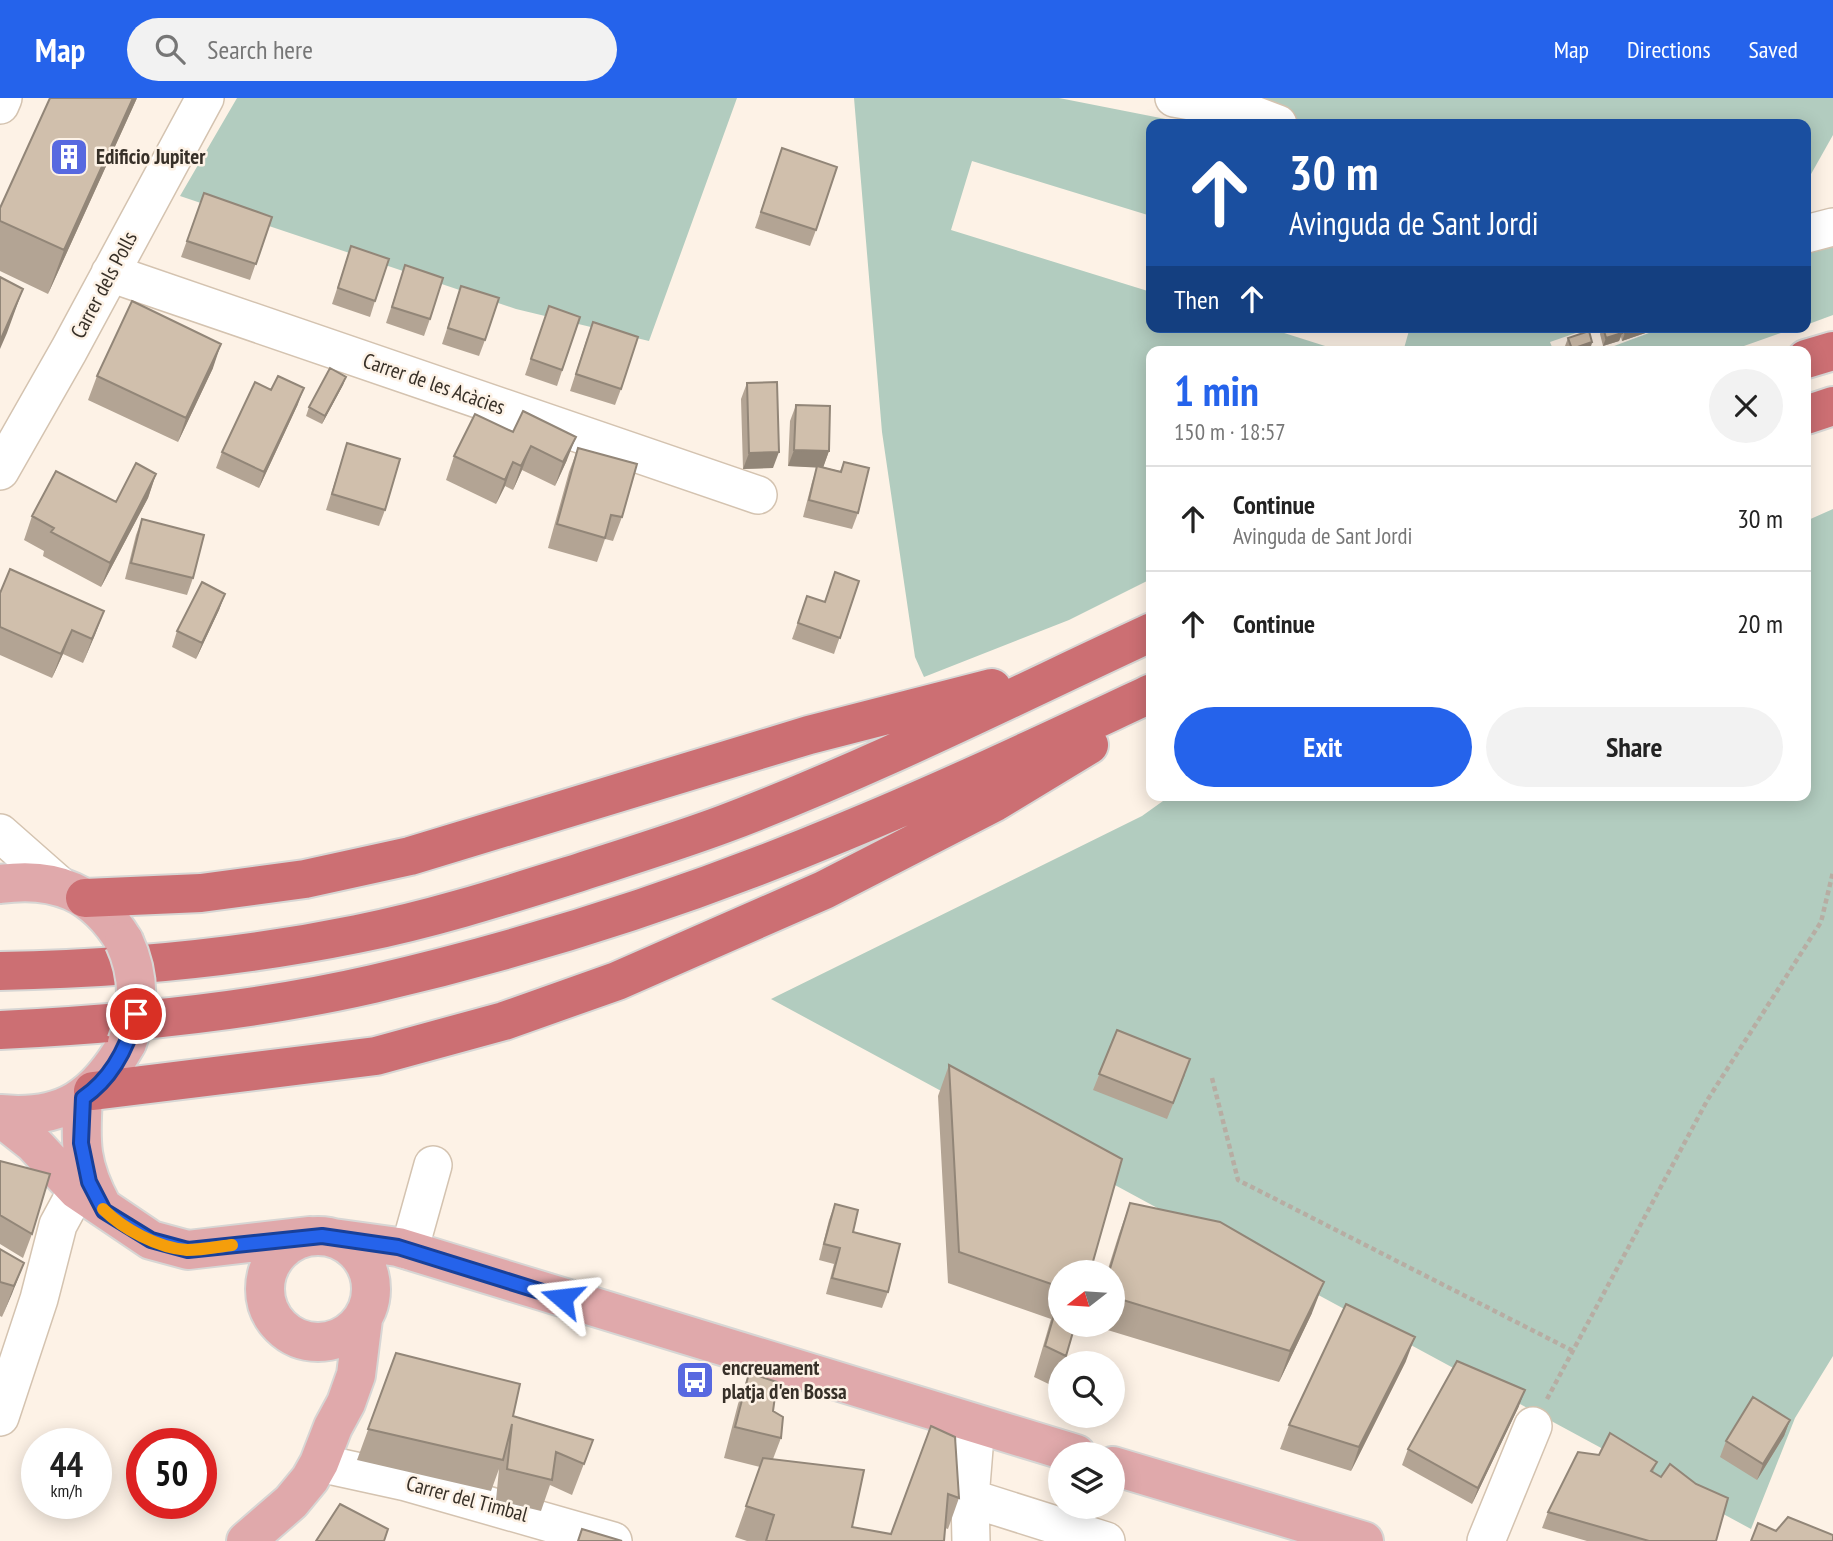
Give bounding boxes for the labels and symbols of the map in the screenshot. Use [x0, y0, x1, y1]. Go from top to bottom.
building icon: Edificio Jupiter [48, 136, 90, 178]
place label: Edificio Jupiter [96, 143, 206, 170]
street label: Carrer dels Polls [64, 227, 143, 343]
street label: Carrer de les Acàcies [360, 347, 509, 420]
pin [106, 984, 166, 1044]
north arrow [1048, 1260, 1125, 1337]
position arrow [525, 1261, 599, 1335]
place label: encreuament platja d'en Bossa [722, 1354, 847, 1405]
bus stop icon: encreuament platja d'en Bossa [674, 1359, 716, 1401]
speed limit sign: 50 [126, 1428, 217, 1519]
street label: Carrer del Timbal [403, 1469, 531, 1528]

